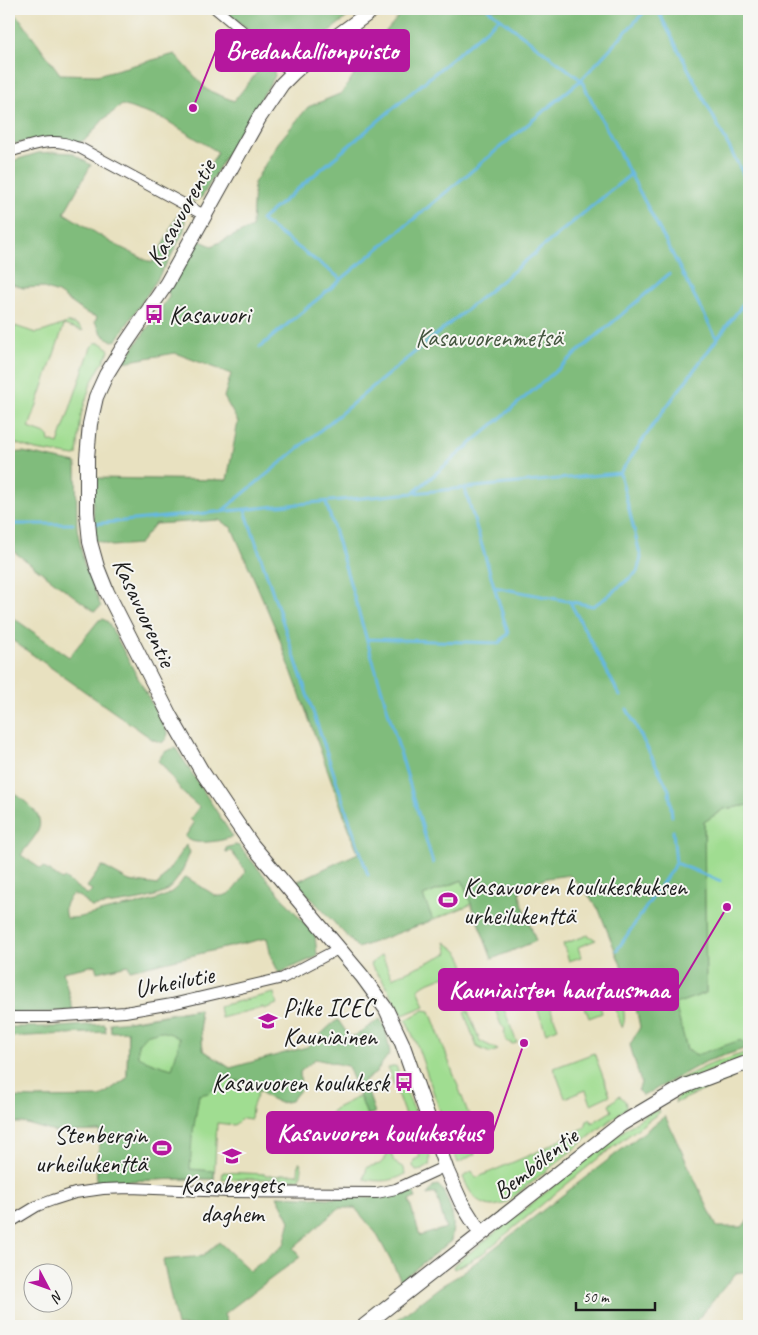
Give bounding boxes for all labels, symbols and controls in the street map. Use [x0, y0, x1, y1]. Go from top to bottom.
callout: Bredankallionpuisto [216, 30, 409, 71]
text: Bredankallionpuisto [226, 34, 401, 67]
street label: Kasavuorentie [139, 152, 224, 271]
place label: Kasavuori [169, 299, 253, 331]
bus stop icon: Kasavuori [143, 303, 165, 325]
park label: Kasavuorenmetsä [416, 322, 564, 354]
street label: Kasavuorentie [105, 553, 184, 674]
place label: Kasavuoren koulukeskuksen urheilukenttä [463, 871, 689, 932]
sports icon: Kasavuoren koulukeskuksen urheilukenttä [437, 889, 459, 911]
street label: Urheilutie [132, 958, 218, 1005]
callout: Kauniaisten hautausmaa [439, 969, 678, 1010]
text: Kauniaisten hautausmaa [449, 973, 671, 1006]
place label: Pilke ICEC Kauniainen [283, 992, 379, 1053]
school or university icon: Pilke ICEC Kauniainen [257, 1010, 279, 1032]
place label: Kasavuoren koulukesk [212, 1067, 391, 1099]
bus stop icon: Kasavuoren koulukesk [393, 1071, 415, 1093]
callout: Kasavuoren koulukeskus [267, 1112, 493, 1153]
text: Kasavuoren koulukeskus [277, 1116, 486, 1149]
place label: Stenbergin urheilukenttä [35, 1119, 149, 1180]
street label: Bembölentie [487, 1119, 586, 1207]
sports icon: Stenbergin urheilukenttä [151, 1137, 173, 1159]
school or university icon: Kasabergets daghem [221, 1145, 243, 1167]
place label: Kasabergets daghem [181, 1169, 286, 1230]
north arrow [22, 1262, 72, 1312]
scale bar [576, 1280, 654, 1312]
text: N [47, 1287, 67, 1307]
text: 50 m [583, 1288, 610, 1307]

